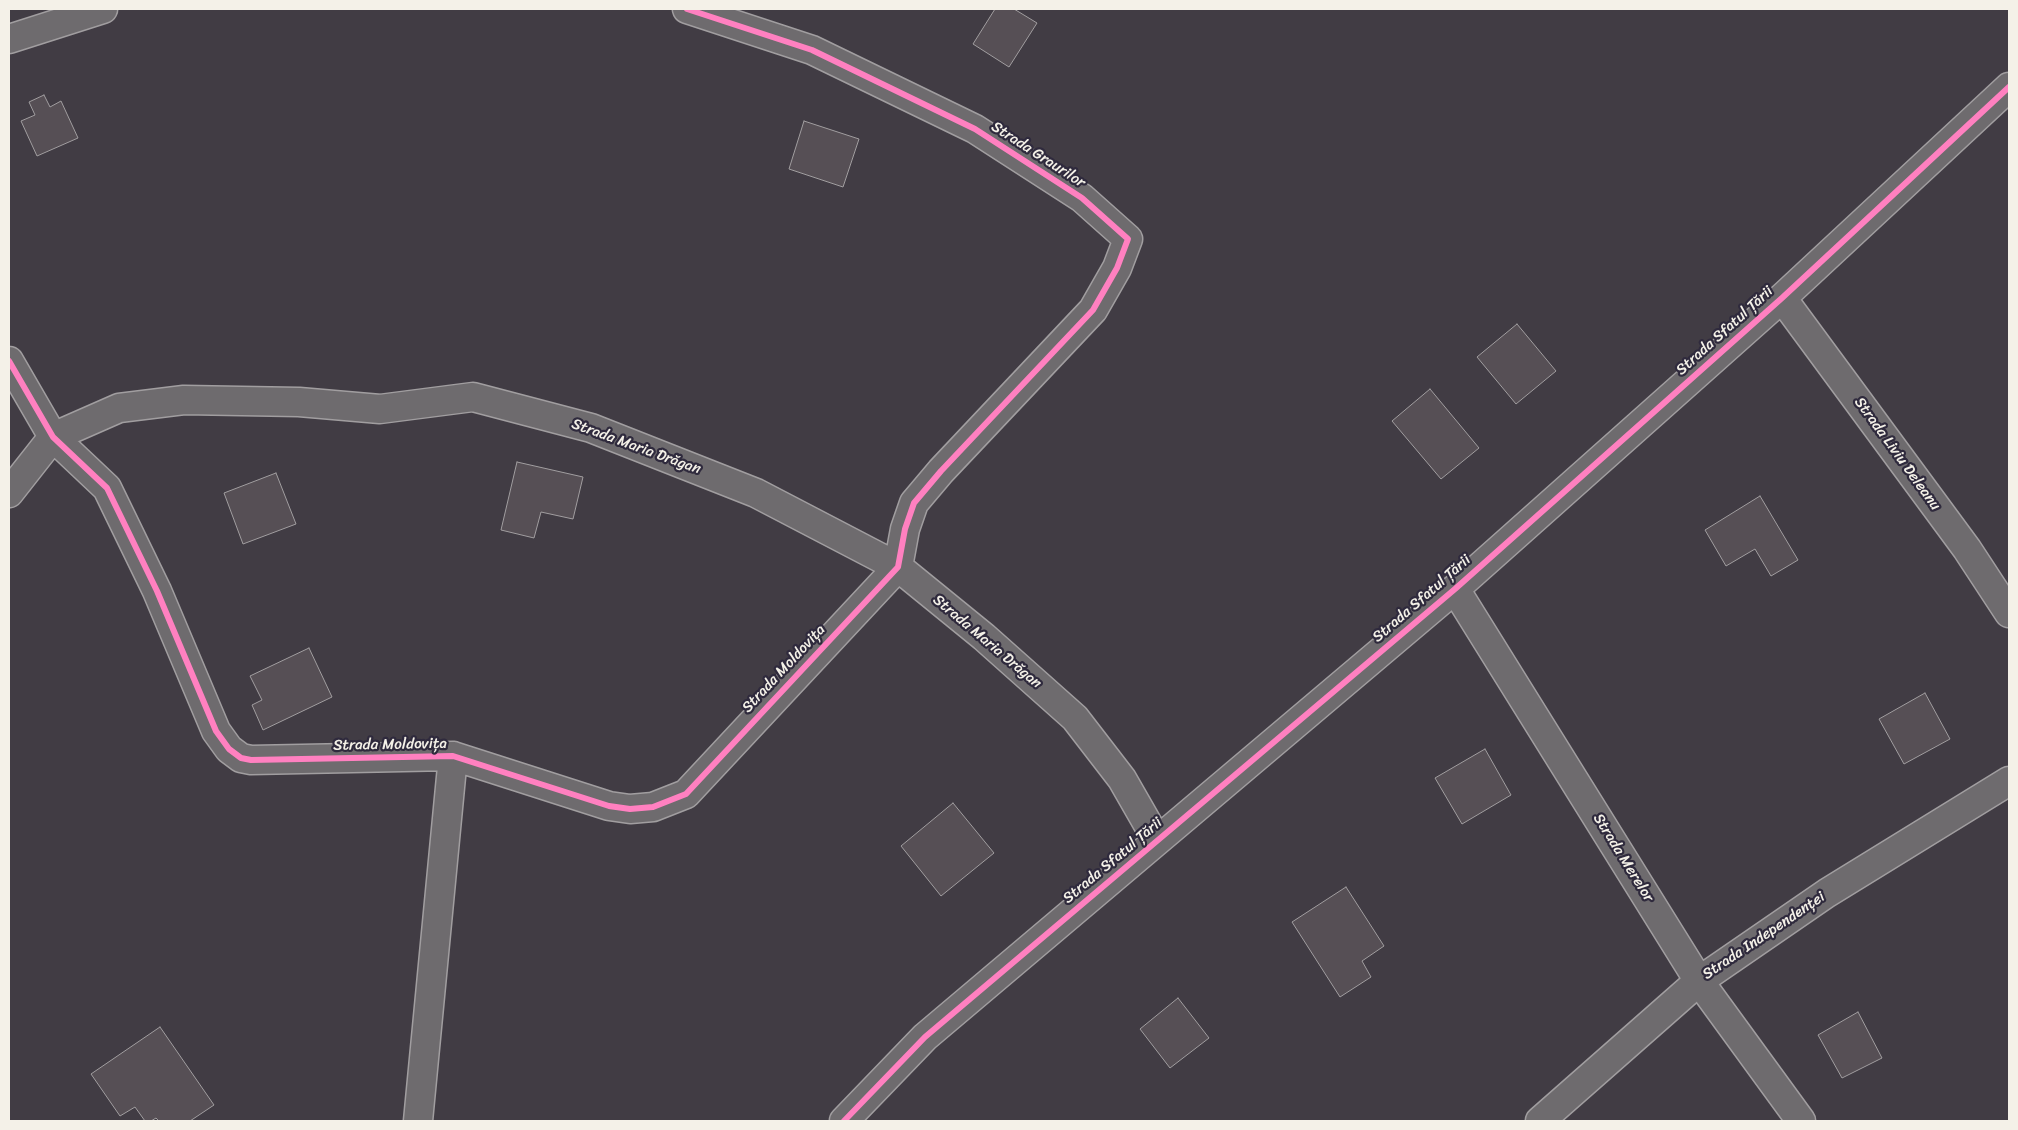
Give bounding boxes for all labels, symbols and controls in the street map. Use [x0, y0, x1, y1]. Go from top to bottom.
street label: Strada Graurilor [988, 118, 1088, 192]
street label: Strada Sfatul Țării [1673, 283, 1777, 379]
street label: Strada Liviu Deleanu [1850, 394, 1944, 514]
street label: Strada Maria Drăgan [569, 415, 703, 479]
street label: Strada Sfatul Țării [1369, 551, 1475, 647]
street label: Strada Maria Drăgan [929, 591, 1045, 693]
street label: Strada Moldovița [739, 621, 829, 717]
street label: Strada Moldovița [333, 735, 447, 755]
street label: Strada Merelor [1589, 811, 1657, 905]
street label: Strada Sfatul Țării [1060, 814, 1166, 908]
street label: Strada Independenței [1699, 888, 1829, 984]

